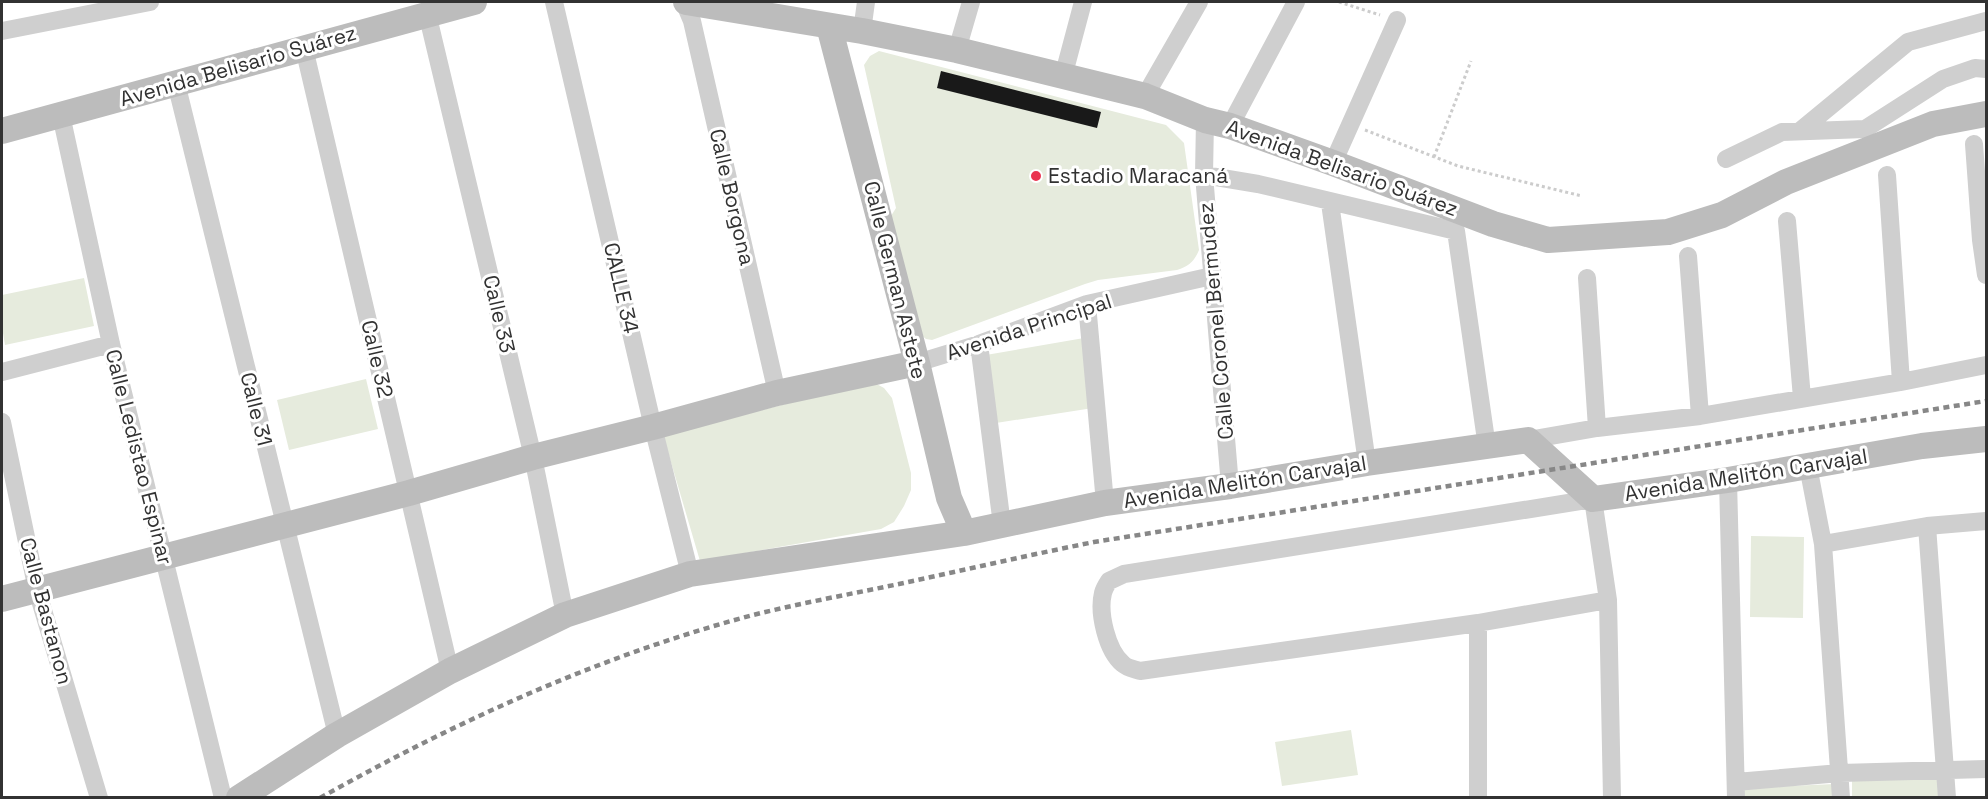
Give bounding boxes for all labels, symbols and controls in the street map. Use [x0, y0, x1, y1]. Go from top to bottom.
street label: Avenida Belisario Suárez [117, 19, 359, 112]
street label: Avenida Belisario Suárez [1223, 113, 1462, 222]
street label: Calle Borgona [704, 126, 761, 268]
place label: Estadio Maracaná [1048, 162, 1228, 189]
marker: Estadio Maracaná [1029, 169, 1043, 183]
street label: Calle German Astete [858, 178, 933, 382]
street label: Calle Coronel Bermudez [1192, 201, 1239, 441]
street label: CALLE 34 [598, 240, 645, 336]
street label: Calle 33 [477, 272, 522, 355]
street label: Avenida Principal [943, 287, 1115, 366]
street label: Calle 32 [355, 317, 400, 400]
street label: Calle Ledistao Espinar [100, 346, 179, 568]
street label: Calle 31 [234, 369, 279, 448]
street label: Avenida Melitón Carvajal [1623, 442, 1869, 507]
street label: Avenida Melitón Carvajal [1122, 449, 1368, 514]
street label: Calle Bastanon [14, 535, 79, 687]

